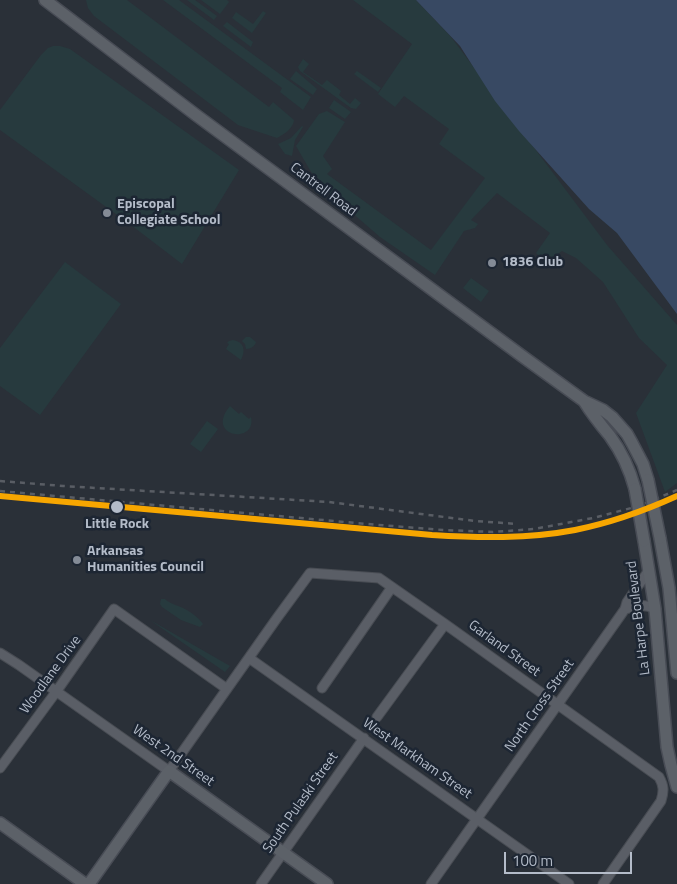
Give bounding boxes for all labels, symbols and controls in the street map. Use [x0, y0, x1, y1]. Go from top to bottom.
street label: Cantrell Road [287, 160, 359, 220]
place label: Episcopal Collegiate School [117, 197, 220, 230]
marker: Episcopal Collegiate School [101, 207, 113, 219]
place label: 1836 Club [502, 255, 563, 271]
marker: 1836 Club [486, 257, 498, 269]
marker: Little Rock [109, 499, 125, 515]
place label: Little Rock [85, 517, 149, 533]
place label: Arkansas Humanities Council [87, 544, 204, 576]
marker: Arkansas Humanities Council [71, 554, 83, 566]
street label: La Harpe Boulevard [624, 560, 654, 676]
street label: Garland Street [465, 617, 543, 681]
street label: Woodlane Drive [17, 633, 85, 717]
street label: North Cross Street [502, 657, 578, 755]
street label: West Markham Street [359, 715, 475, 803]
street label: West 2nd Street [129, 722, 217, 790]
street label: South Pulaski Street [260, 749, 342, 857]
scale bar [507, 842, 634, 874]
text: 100 m [512, 849, 553, 872]

